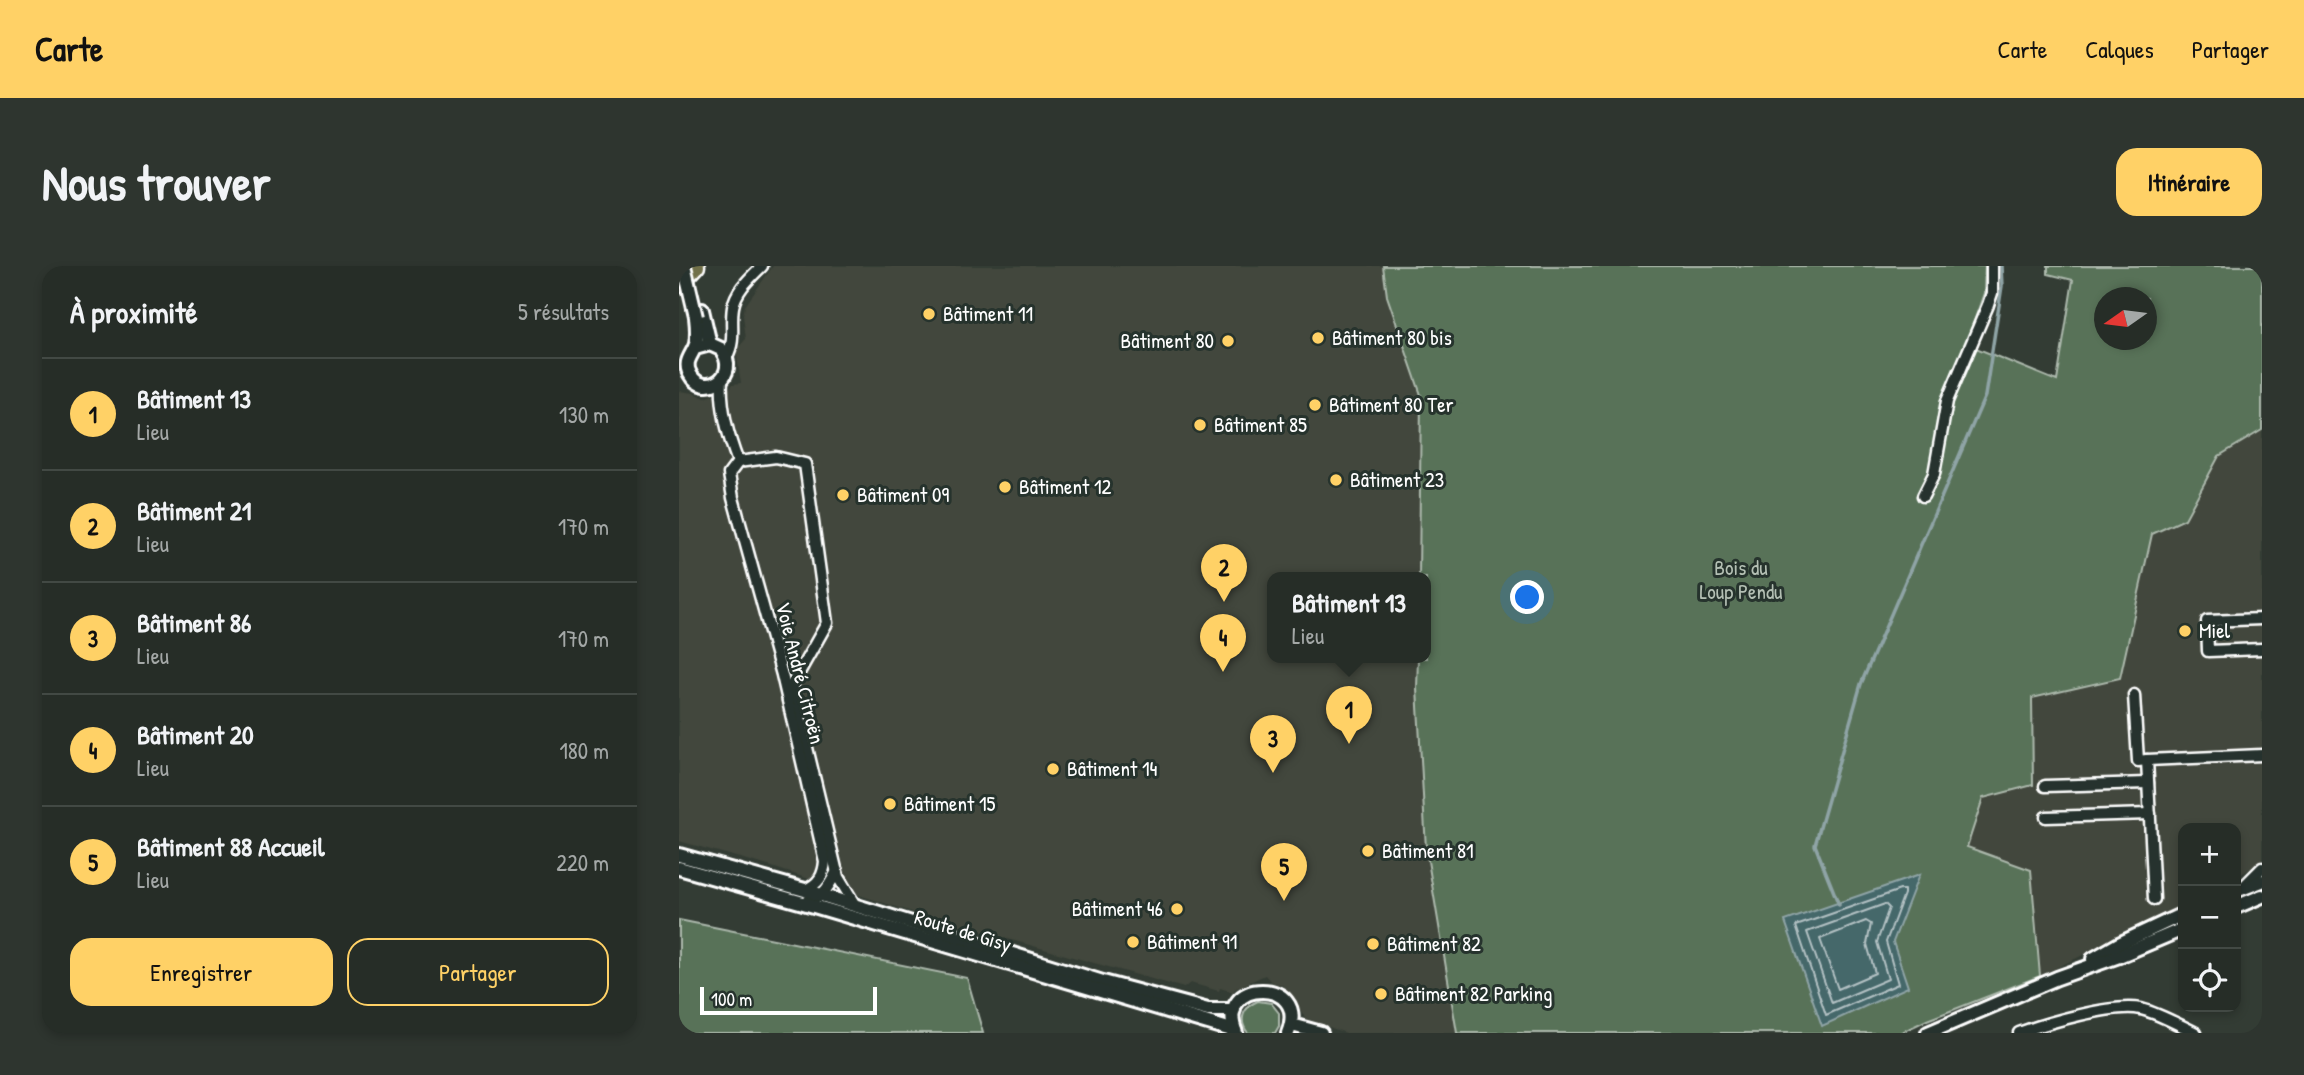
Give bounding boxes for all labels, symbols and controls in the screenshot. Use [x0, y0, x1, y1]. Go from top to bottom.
text: Carte [35, 27, 103, 71]
text: Carte [1998, 33, 2047, 65]
text: Calques [2085, 33, 2154, 65]
text: Partager [2192, 33, 2269, 65]
button: Itinéraire [2116, 148, 2262, 216]
text: Nous trouver [42, 149, 271, 215]
north arrow [2094, 287, 2157, 350]
text: À proximité [70, 292, 198, 332]
text: 5 résultats [518, 296, 609, 327]
place label: Bâtiment 11 [943, 299, 1033, 328]
marker: Bâtiment 11 [921, 306, 937, 322]
place label: Bâtiment 80 bis [1332, 323, 1452, 352]
place label: Bâtiment 80 [1121, 326, 1214, 355]
marker: Bâtiment 80 bis [1310, 330, 1326, 346]
marker: Bâtiment 80 [1220, 333, 1236, 349]
text: Bâtiment 13 [137, 381, 251, 416]
place label: Bâtiment 80 Ter [1329, 390, 1454, 419]
marker: Bâtiment 80 Ter [1307, 397, 1323, 413]
text: 1 [89, 399, 97, 430]
text: 130 m [559, 399, 609, 430]
place label: Bâtiment 85 [1214, 410, 1307, 439]
text: Lieu [137, 416, 169, 447]
marker: Bâtiment 85 [1192, 417, 1208, 433]
place label: Bâtiment 23 [1350, 465, 1444, 494]
place label: Bâtiment 12 [1019, 472, 1112, 501]
marker: Bâtiment 23 [1328, 472, 1344, 488]
marker: Bâtiment 12 [997, 479, 1013, 495]
place label: Bâtiment 09 [857, 480, 949, 509]
marker: Bâtiment 09 [835, 487, 851, 503]
text: Bâtiment 21 [137, 493, 251, 528]
text: 2 [88, 511, 98, 542]
text: 170 m [558, 511, 609, 542]
text: Lieu [137, 528, 169, 559]
pin: 2 [1201, 544, 1247, 602]
park label: Bois du Loup Pendu [1699, 553, 1783, 606]
popup [1267, 572, 1431, 663]
your location [1510, 580, 1544, 614]
text: Bâtiment 13 [1292, 585, 1406, 620]
street label: Voie André Citroën [769, 599, 832, 747]
text: Bâtiment 86 [137, 605, 251, 640]
pin: 4 [1200, 614, 1246, 672]
place label: Miel [2199, 616, 2231, 645]
text: Lieu [1292, 620, 1324, 651]
text: 3 [88, 623, 98, 654]
text: 170 m [558, 623, 609, 654]
marker: Miel [2177, 623, 2193, 639]
text: Lieu [137, 640, 169, 671]
pin: 1 [1326, 686, 1372, 744]
pin: 3 [1250, 715, 1296, 773]
text: Bâtiment 20 [137, 717, 254, 752]
text: 4 [89, 735, 97, 766]
text: 180 m [559, 735, 609, 766]
text: Lieu [137, 752, 169, 783]
place label: Bâtiment 14 [1067, 754, 1158, 783]
marker: Bâtiment 14 [1045, 761, 1061, 777]
place label: Bâtiment 15 [904, 789, 996, 818]
marker: Bâtiment 15 [882, 796, 898, 812]
map controls [2178, 823, 2241, 1012]
button: + [2178, 823, 2241, 886]
text: Bâtiment 88 Accueil [137, 829, 325, 864]
place label: Bâtiment 81 [1382, 836, 1474, 865]
pin: 5 [1261, 843, 1307, 901]
marker: Bâtiment 81 [1360, 843, 1376, 859]
text: 5 [88, 847, 98, 878]
text: 220 m [556, 847, 609, 878]
text: Lieu [137, 864, 169, 895]
button: − [2178, 886, 2241, 949]
place label: Bâtiment 46 [1072, 894, 1163, 923]
marker: Bâtiment 46 [1169, 901, 1185, 917]
street label: Route de Gisy [911, 902, 1015, 959]
place label: Bâtiment 91 [1147, 927, 1237, 956]
place label: Bâtiment 82 [1387, 929, 1481, 958]
marker: Bâtiment 91 [1125, 934, 1141, 950]
marker: Bâtiment 82 [1365, 936, 1381, 952]
button: Enregistrer [70, 938, 333, 1006]
button: Partager [347, 938, 609, 1006]
button: locate [2178, 949, 2241, 1012]
place label: Bâtiment 82 Parking [1395, 979, 1552, 1008]
scale bar [700, 984, 877, 1016]
text: 100 m [711, 986, 752, 1012]
marker: Bâtiment 82 Parking [1373, 986, 1389, 1002]

